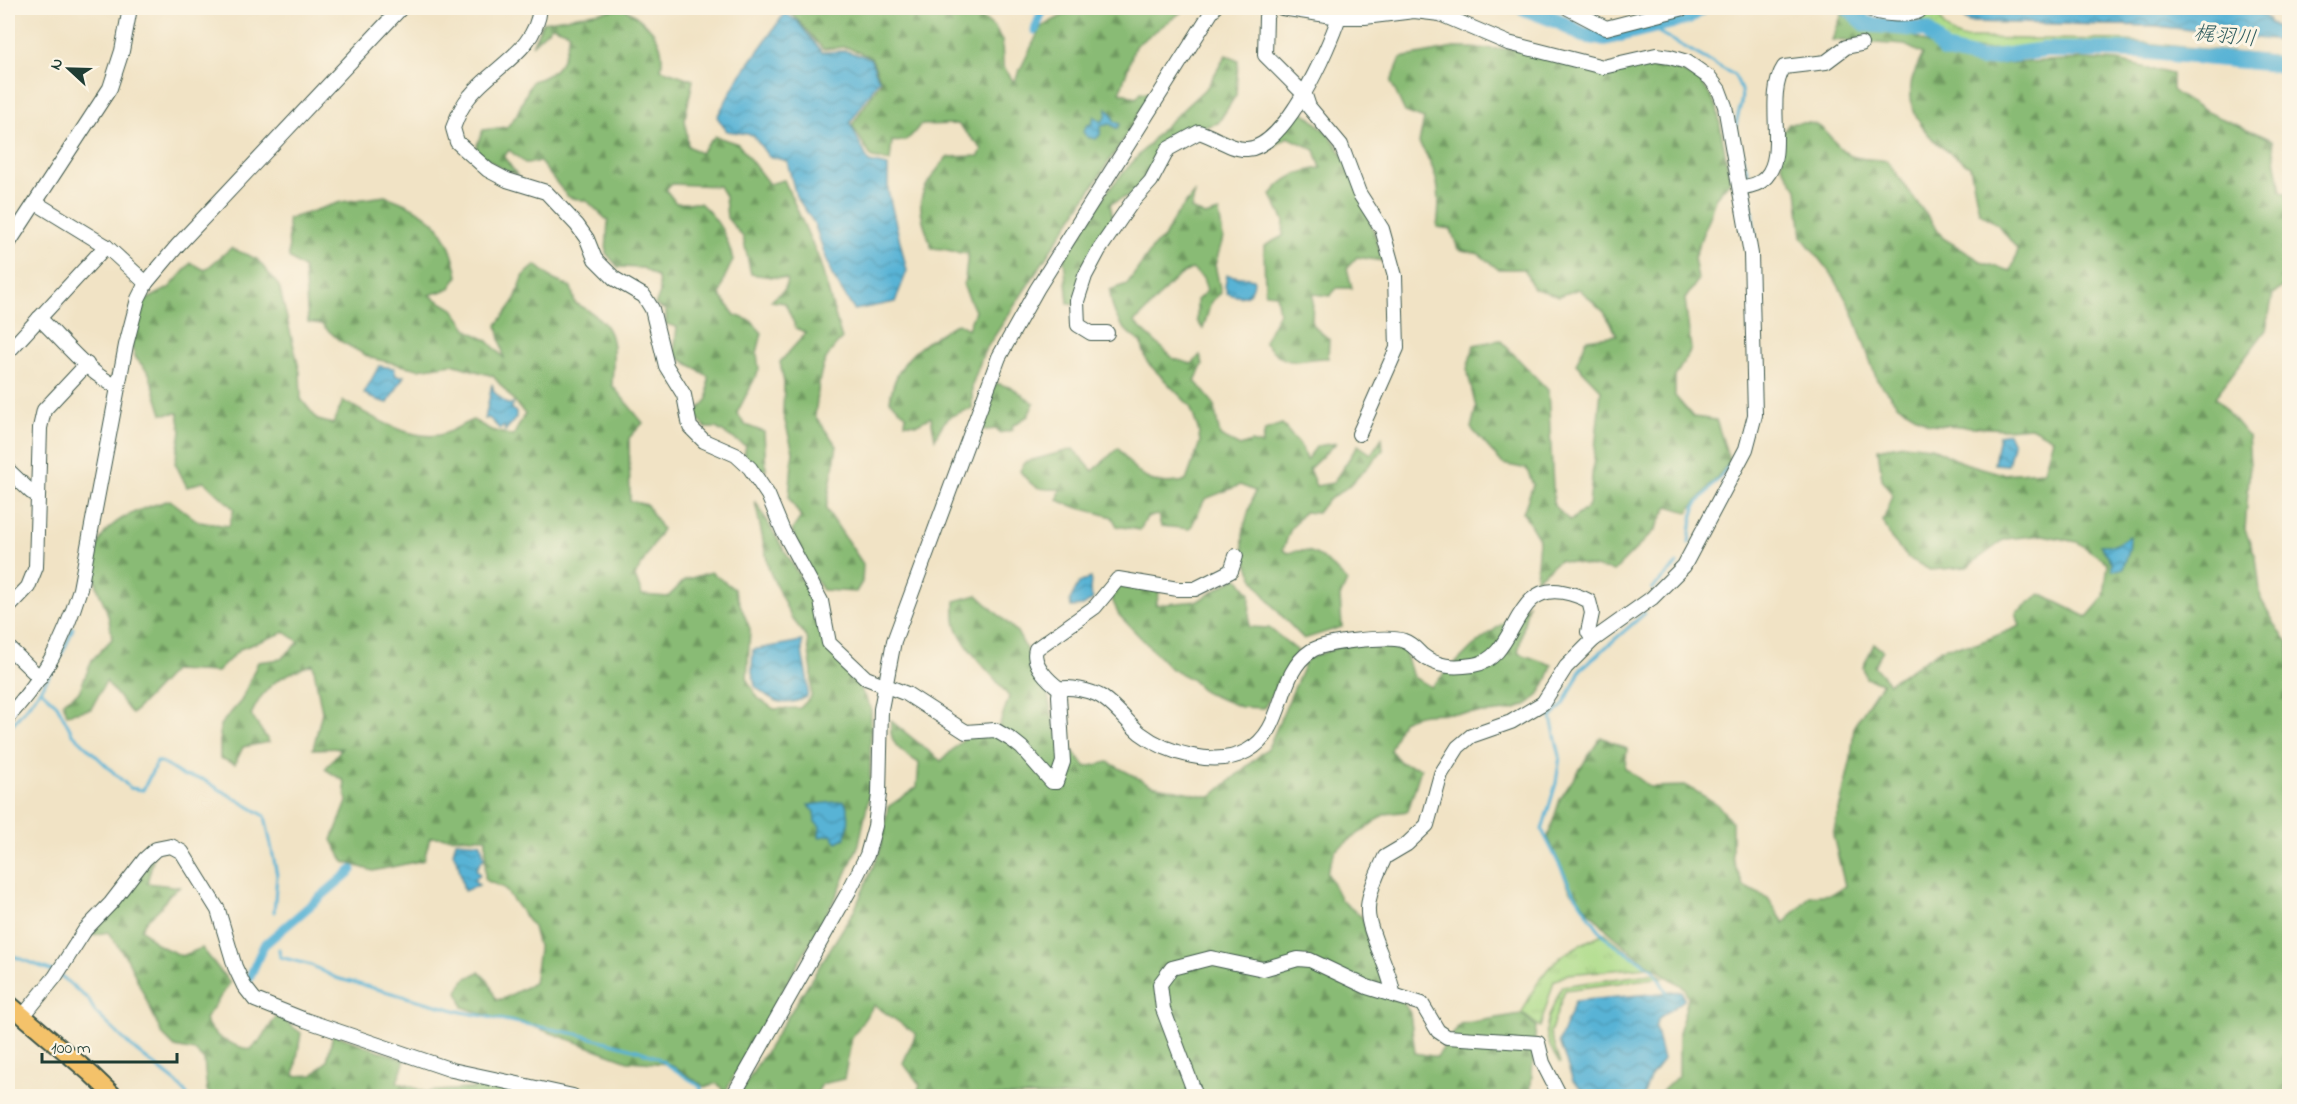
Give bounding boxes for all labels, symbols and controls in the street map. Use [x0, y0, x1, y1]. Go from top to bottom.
water label: 梶羽川 [2192, 19, 2258, 55]
north arrow [39, 39, 99, 99]
text: N [44, 54, 70, 74]
scale bar [42, 1026, 177, 1064]
text: 100 m [51, 1036, 91, 1062]

